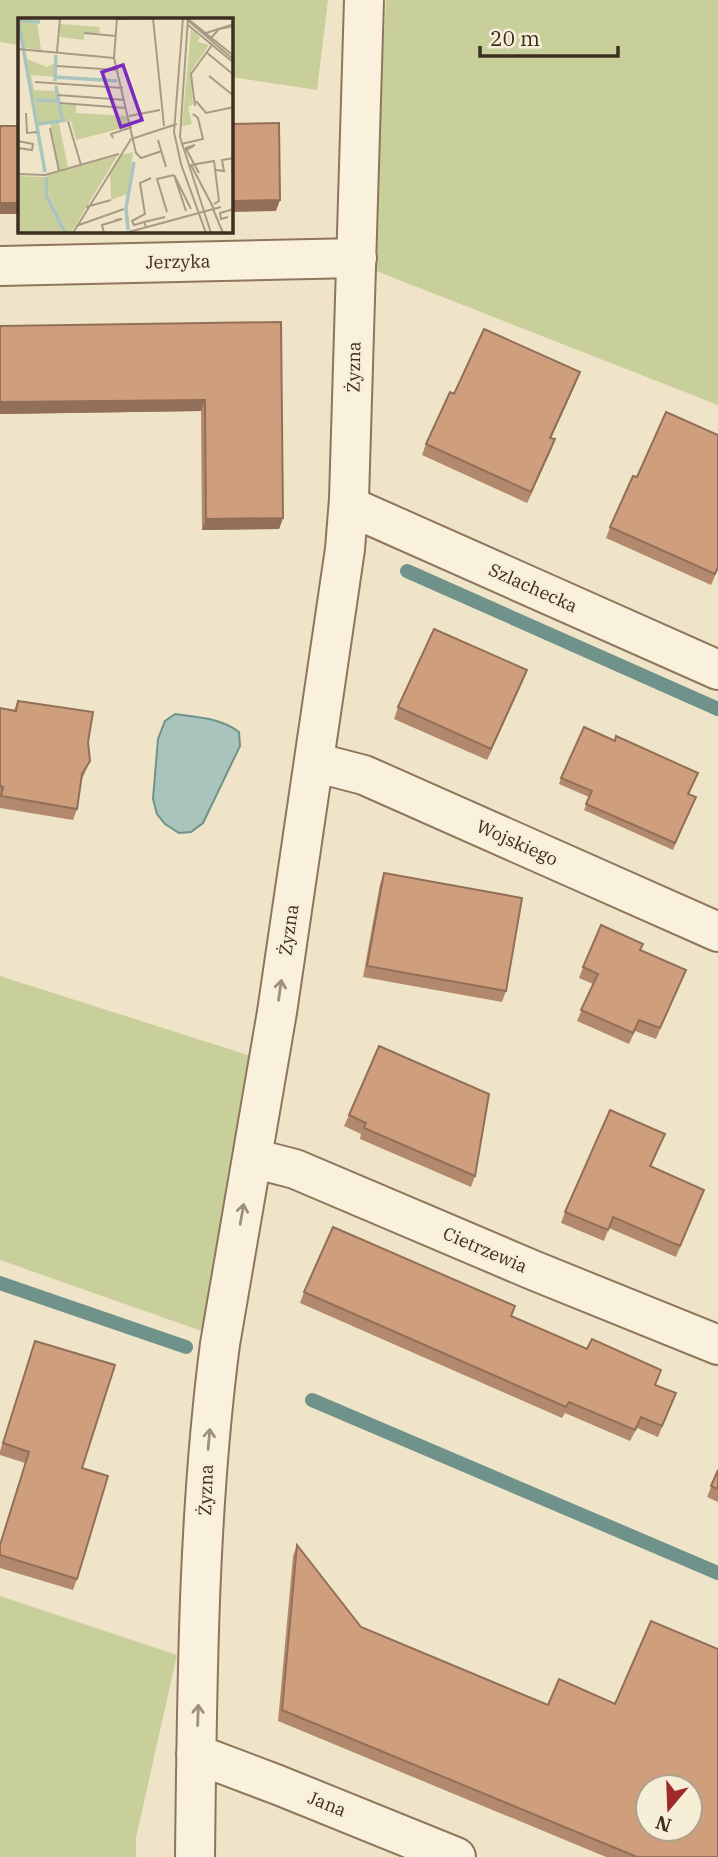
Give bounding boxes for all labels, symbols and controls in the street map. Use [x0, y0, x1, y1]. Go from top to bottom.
scale bar [480, 14, 618, 58]
inset map [18, 18, 233, 233]
text: 20 m [490, 24, 540, 52]
street label: Jerzyka [145, 249, 211, 274]
street label: Żyzna [342, 341, 365, 393]
street label: Szlachecka [485, 558, 581, 617]
street label: Wojskiego [473, 814, 561, 871]
street label: Żyzna [274, 903, 303, 957]
one-way arrow [274, 979, 287, 1002]
one-way arrow [236, 1203, 249, 1226]
street label: Cietrzewia [440, 1221, 531, 1278]
one-way arrow [203, 1428, 216, 1451]
street label: Żyzna [193, 1464, 218, 1516]
one-way arrow [191, 1704, 204, 1727]
north arrow [634, 1773, 704, 1843]
street label: Jana [305, 1786, 350, 1822]
text: N [652, 1810, 674, 1838]

